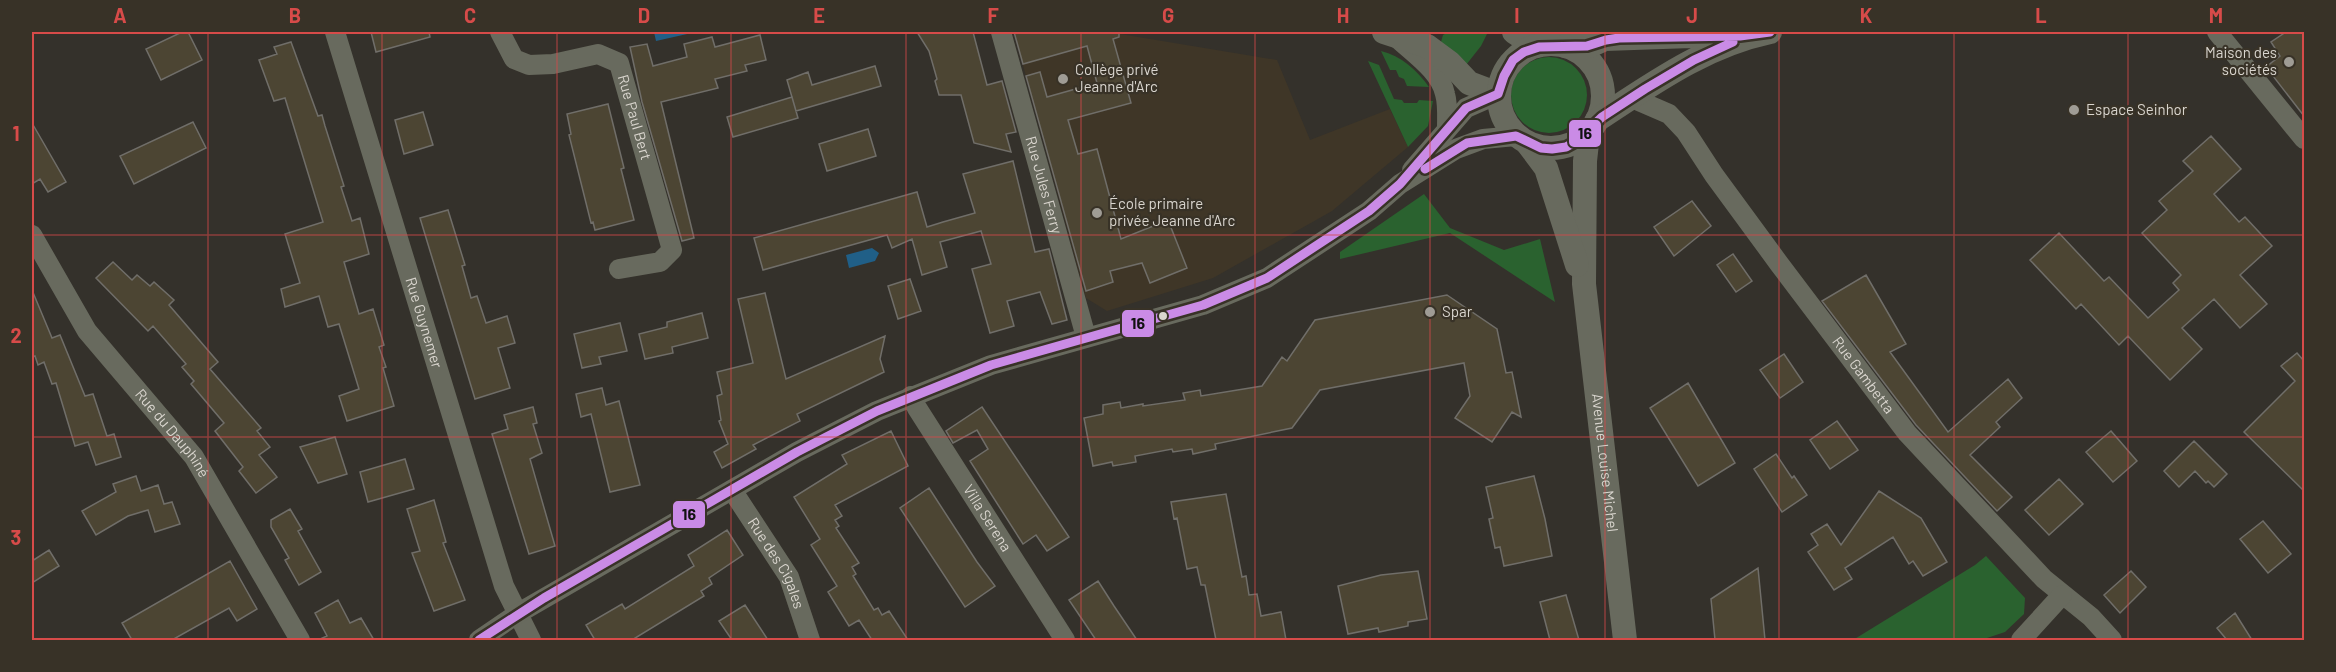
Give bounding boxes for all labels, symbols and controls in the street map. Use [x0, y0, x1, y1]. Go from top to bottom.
text: A [113, 3, 127, 27]
text: B [289, 3, 301, 27]
text: C [464, 3, 476, 27]
text: D [638, 3, 650, 27]
text: E [813, 3, 825, 27]
text: F [987, 3, 999, 27]
text: G [1162, 3, 1174, 27]
text: H [1337, 3, 1349, 27]
text: I [1514, 3, 1520, 27]
text: J [1686, 3, 1698, 27]
text: K [1860, 3, 1873, 27]
text: L [2035, 3, 2047, 27]
text: M [2209, 3, 2223, 27]
place label: Maison des sociétés [2205, 43, 2277, 78]
marker: Maison des sociétés [2282, 55, 2296, 69]
place label: Collège privé Jeanne d'Arc [1075, 60, 1159, 95]
street label: Rue Paul Bert [615, 72, 656, 162]
marker: Collège privé Jeanne d'Arc [1056, 72, 1070, 86]
place label: Espace Seinhor [2086, 100, 2188, 118]
marker: Espace Seinhor [2067, 103, 2081, 117]
line badge: 16 [1568, 119, 1602, 148]
text: 1 [12, 121, 20, 145]
text: 16 [1578, 123, 1593, 142]
street label: Rue Jules Ferry [1022, 134, 1067, 236]
place label: École primaire privée Jeanne d'Arc [1109, 194, 1235, 229]
marker: École primaire privée Jeanne d'Arc [1090, 206, 1104, 220]
street label: Rue Guynemer [402, 275, 447, 371]
place label: Spar [1442, 302, 1473, 320]
marker: Spar [1423, 305, 1437, 319]
line badge: 16 [1121, 309, 1155, 338]
unlabelled marker [1157, 310, 1169, 322]
text: 16 [1131, 313, 1146, 332]
text: 2 [10, 323, 22, 347]
street label: Rue Gambetta [1829, 332, 1899, 417]
street label: Rue du Dauphiné [132, 385, 214, 480]
street label: Avenue Louise Michel [1589, 392, 1622, 533]
street label: Villa Serena [960, 481, 1016, 555]
line badge: 16 [672, 500, 706, 529]
text: 16 [682, 504, 697, 523]
street label: Rue des Cigales [745, 514, 809, 611]
text: 3 [11, 525, 21, 549]

